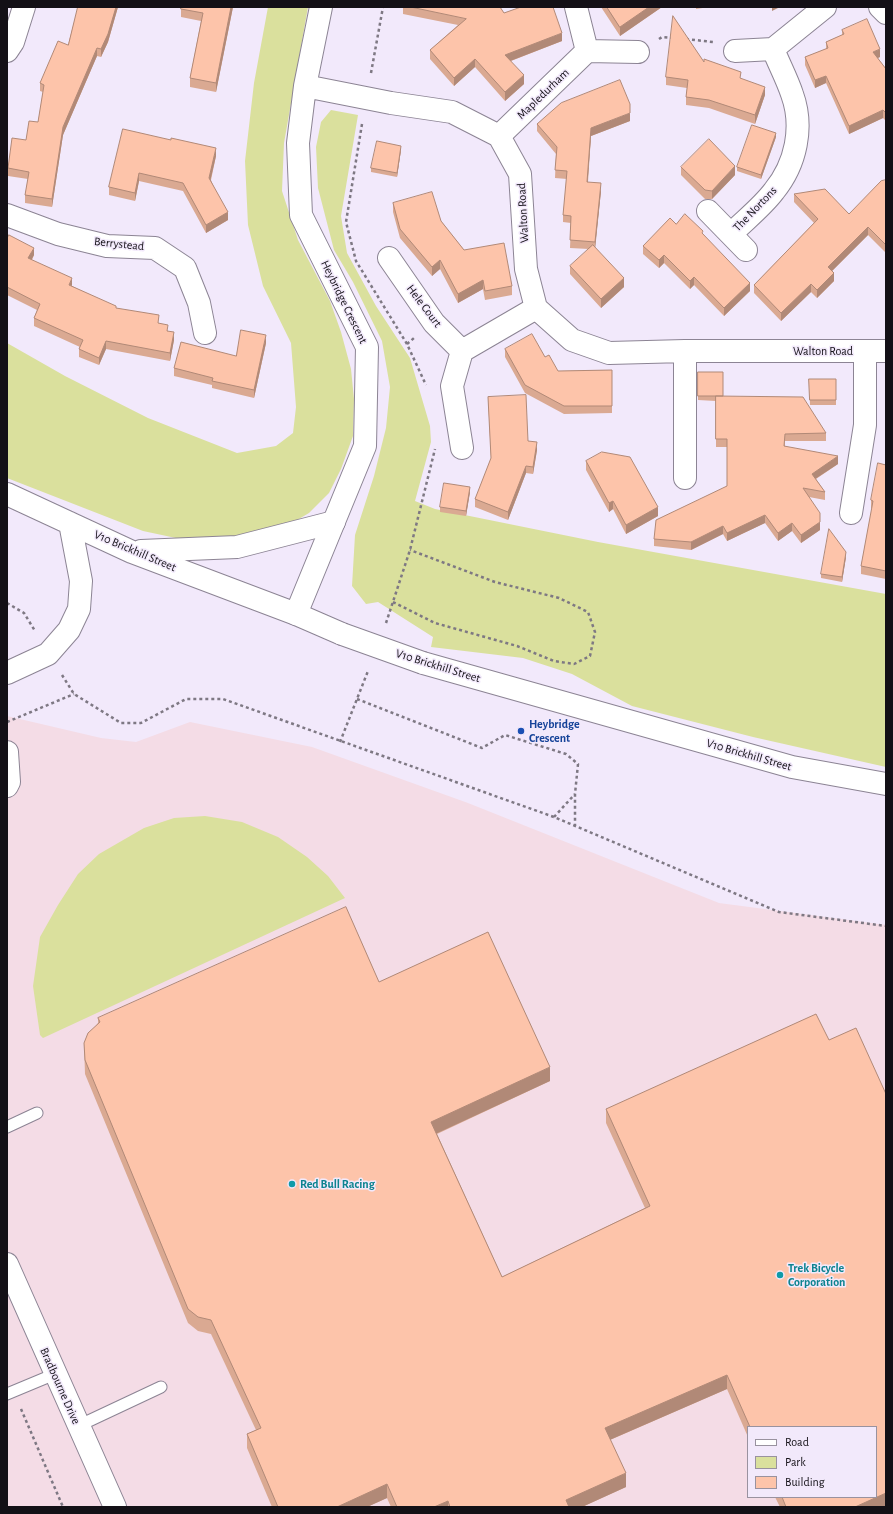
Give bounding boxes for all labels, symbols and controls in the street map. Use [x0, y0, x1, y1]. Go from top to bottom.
street label: Mapledurham [514, 66, 572, 122]
street label: Walton Road [514, 183, 532, 243]
street label: The Nortons [730, 183, 780, 235]
street label: Berrystead [93, 234, 145, 254]
street label: Heybridge Crescent [318, 258, 370, 346]
street label: Hele Court [403, 282, 445, 330]
street label: Walton Road [793, 344, 853, 358]
street label: V10 Brickhill Street [92, 527, 178, 575]
street label: V10 Brickhill Street [394, 646, 482, 686]
place label: Heybridge Crescent [529, 717, 580, 745]
marker: Heybridge Crescent [516, 726, 526, 736]
street label: V10 Brickhill Street [705, 736, 793, 774]
place label: Red Bull Racing [300, 1177, 375, 1191]
marker: Red Bull Racing [287, 1179, 297, 1189]
place label: Trek Bicycle Corporation [788, 1261, 845, 1289]
marker: Trek Bicycle Corporation [775, 1270, 785, 1280]
street label: Bradbourne Drive [37, 1345, 83, 1427]
legend [747, 1426, 877, 1498]
text: Road [785, 1436, 809, 1448]
text: Park [785, 1456, 806, 1468]
text: Building [785, 1476, 825, 1488]

